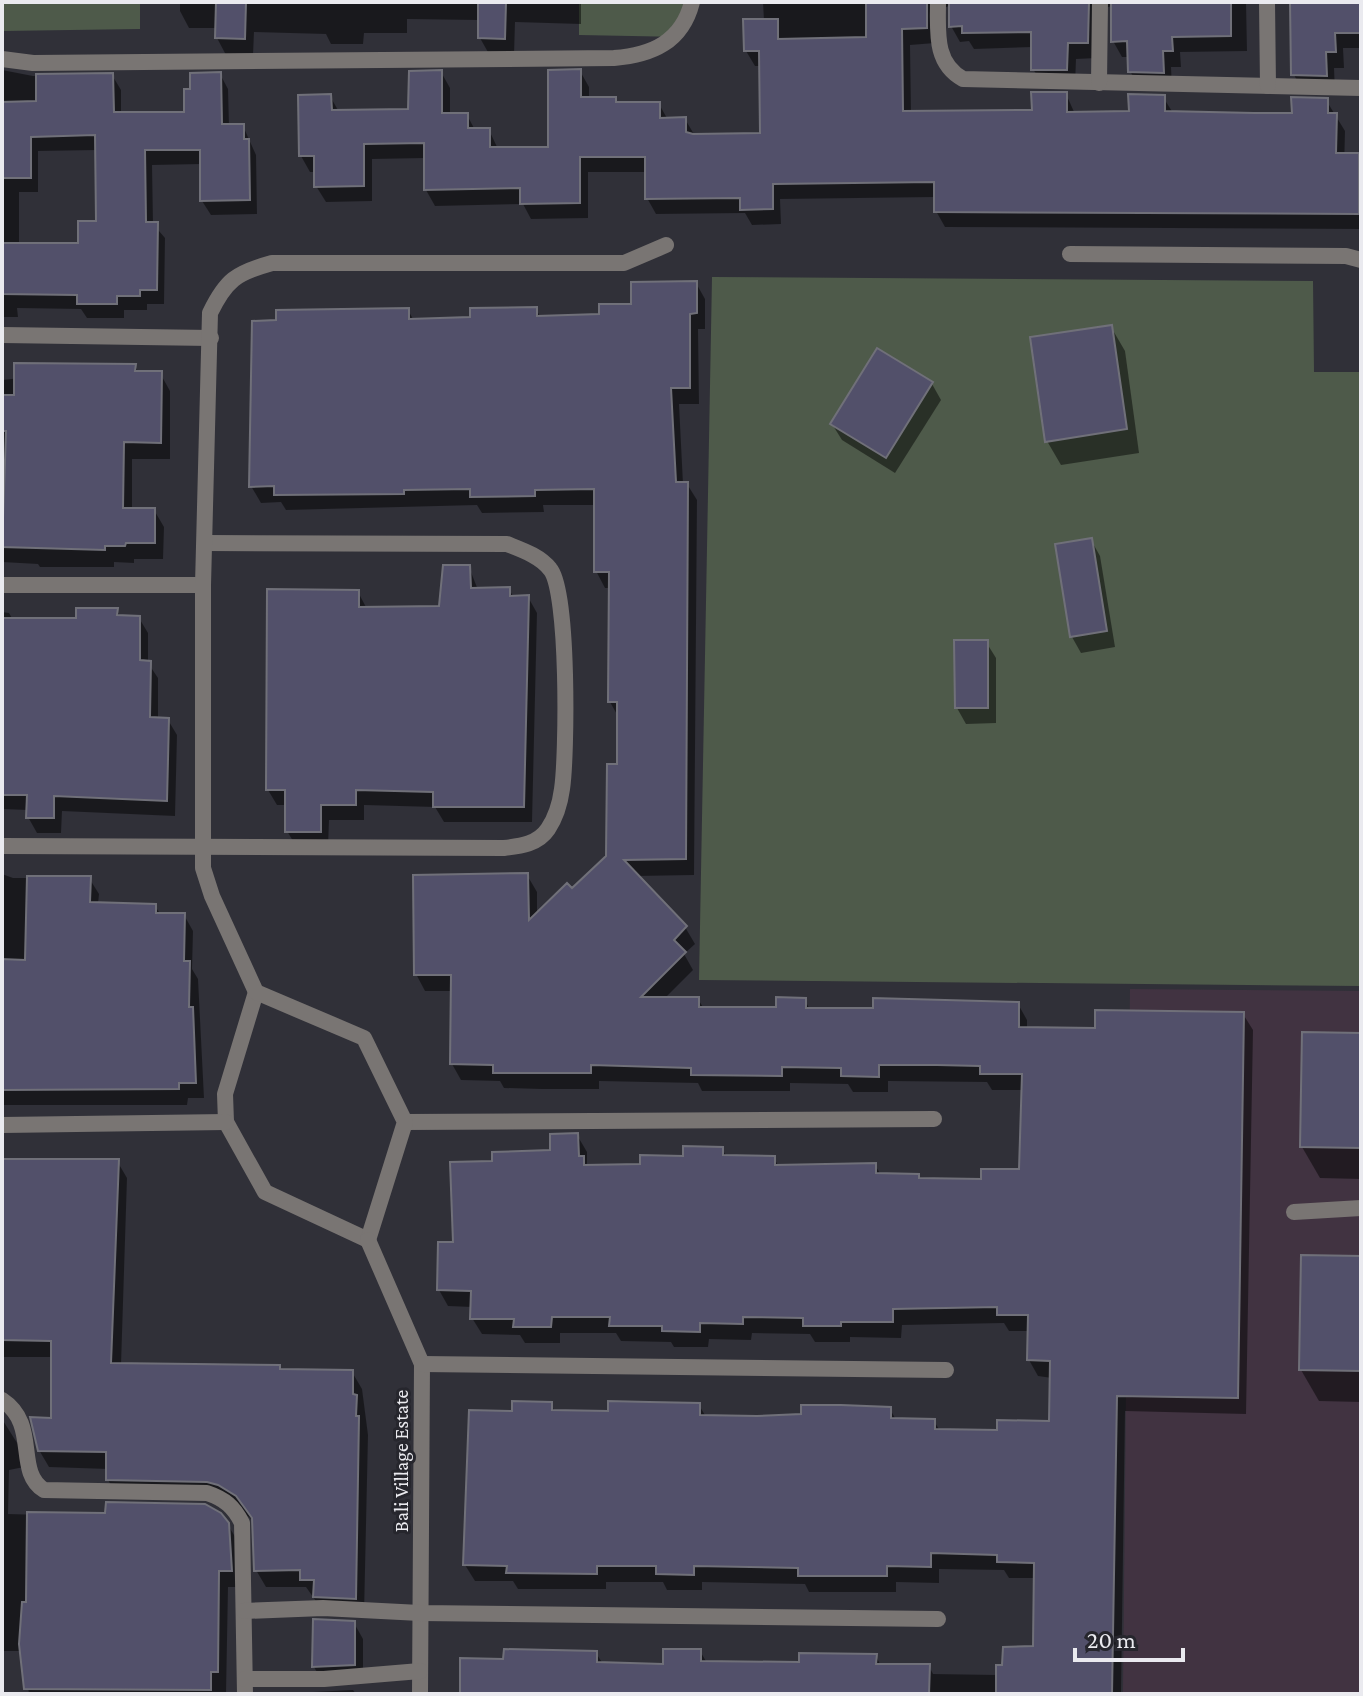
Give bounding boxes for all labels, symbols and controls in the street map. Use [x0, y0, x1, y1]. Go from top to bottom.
street label: Bali Village Estate [390, 1390, 413, 1532]
scale bar [1075, 1612, 1183, 1662]
text: 20 m [1087, 1626, 1136, 1653]

